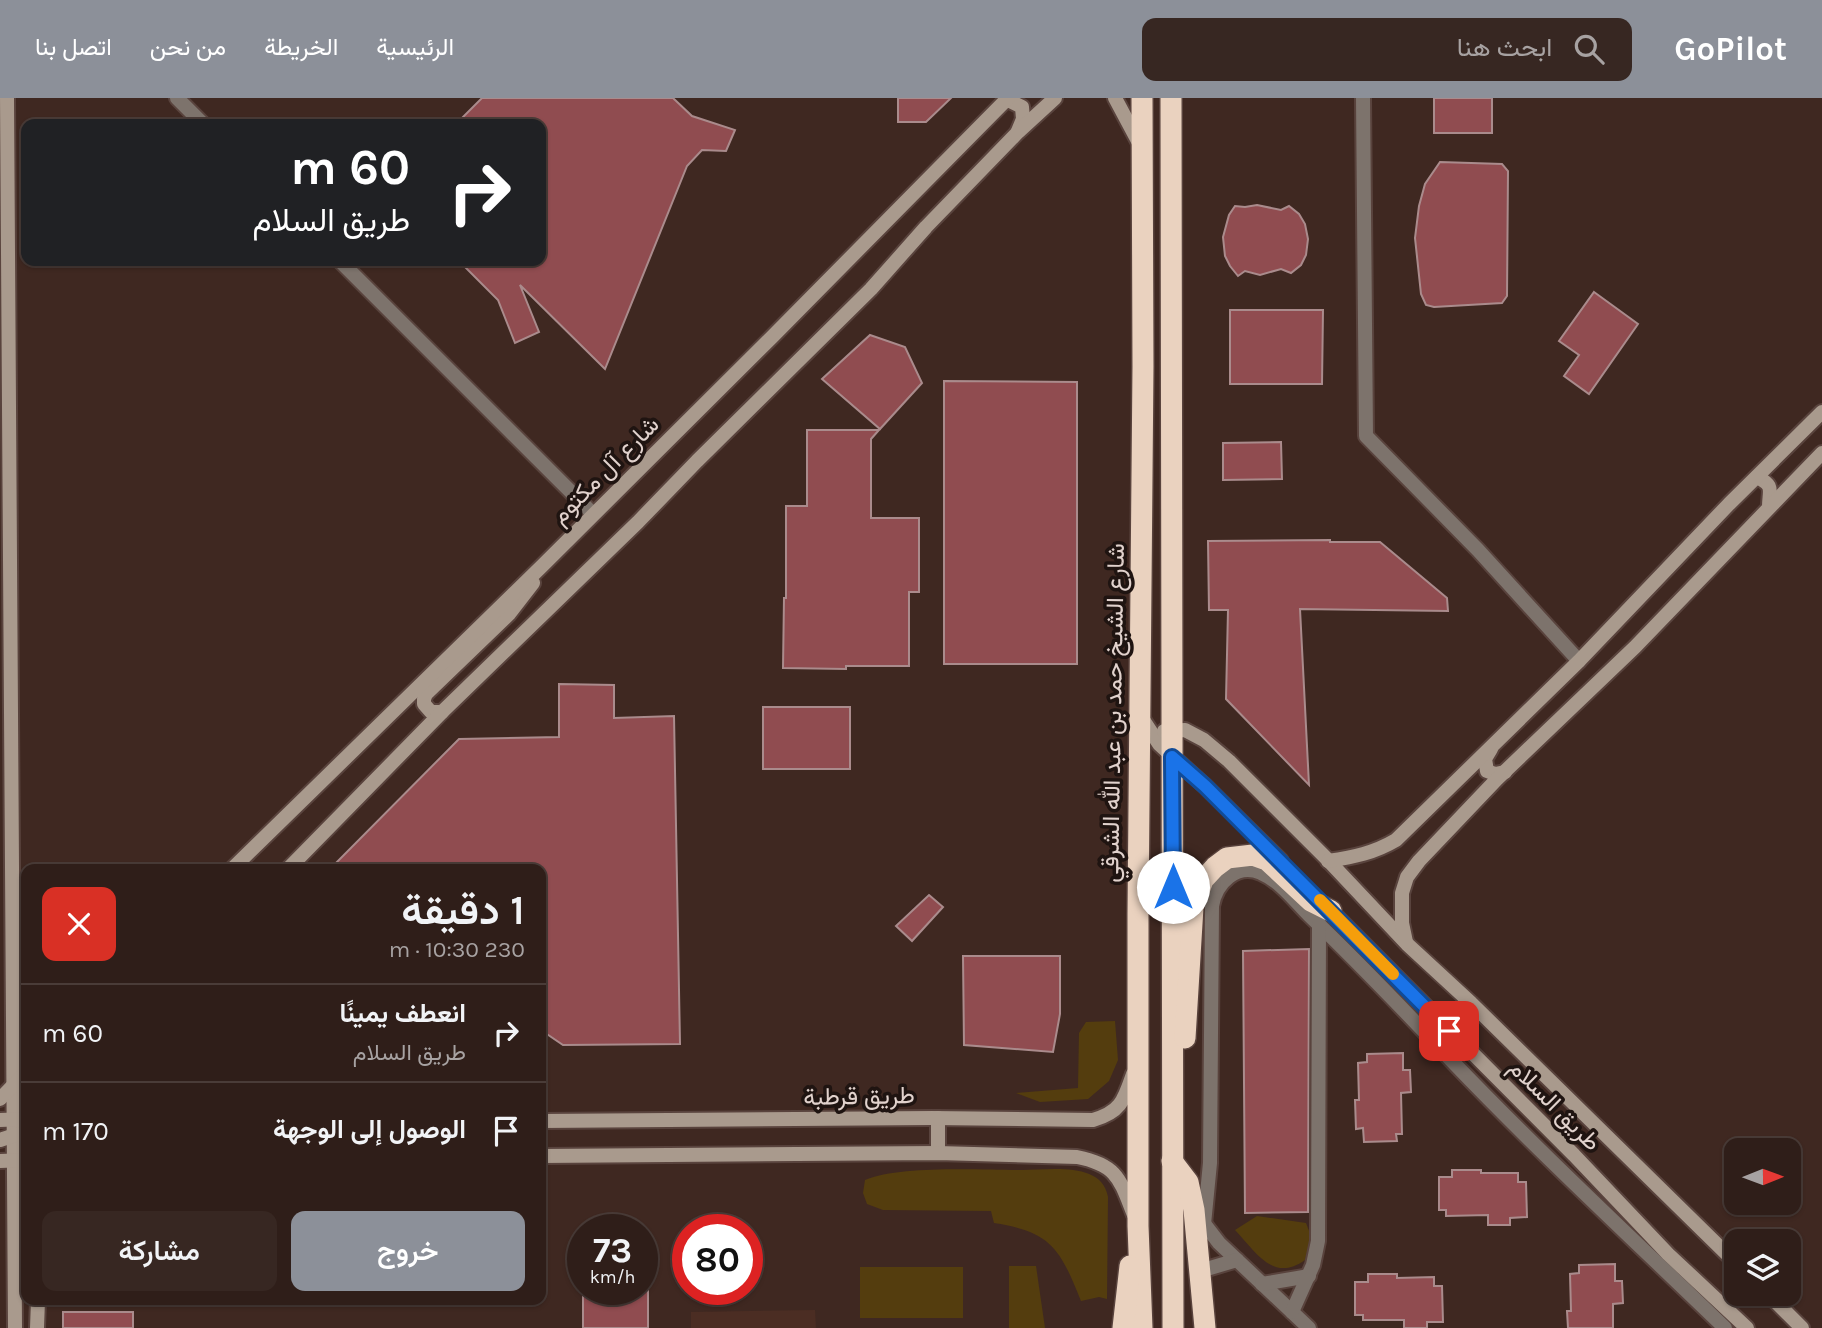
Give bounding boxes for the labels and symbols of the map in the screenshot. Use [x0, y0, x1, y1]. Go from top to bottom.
street label: شارع آل مكتوم [545, 410, 666, 531]
street label: شارع الشيخ حمد بن عبد الله الشرقي [1096, 543, 1135, 883]
position arrow [1136, 850, 1210, 924]
pin [1419, 1001, 1479, 1061]
street label: طريق السلام [1502, 1053, 1607, 1158]
street label: طريق قرطبة [803, 1081, 915, 1112]
north arrow [1724, 1138, 1801, 1214]
speed limit sign: 80 [672, 1214, 763, 1305]

